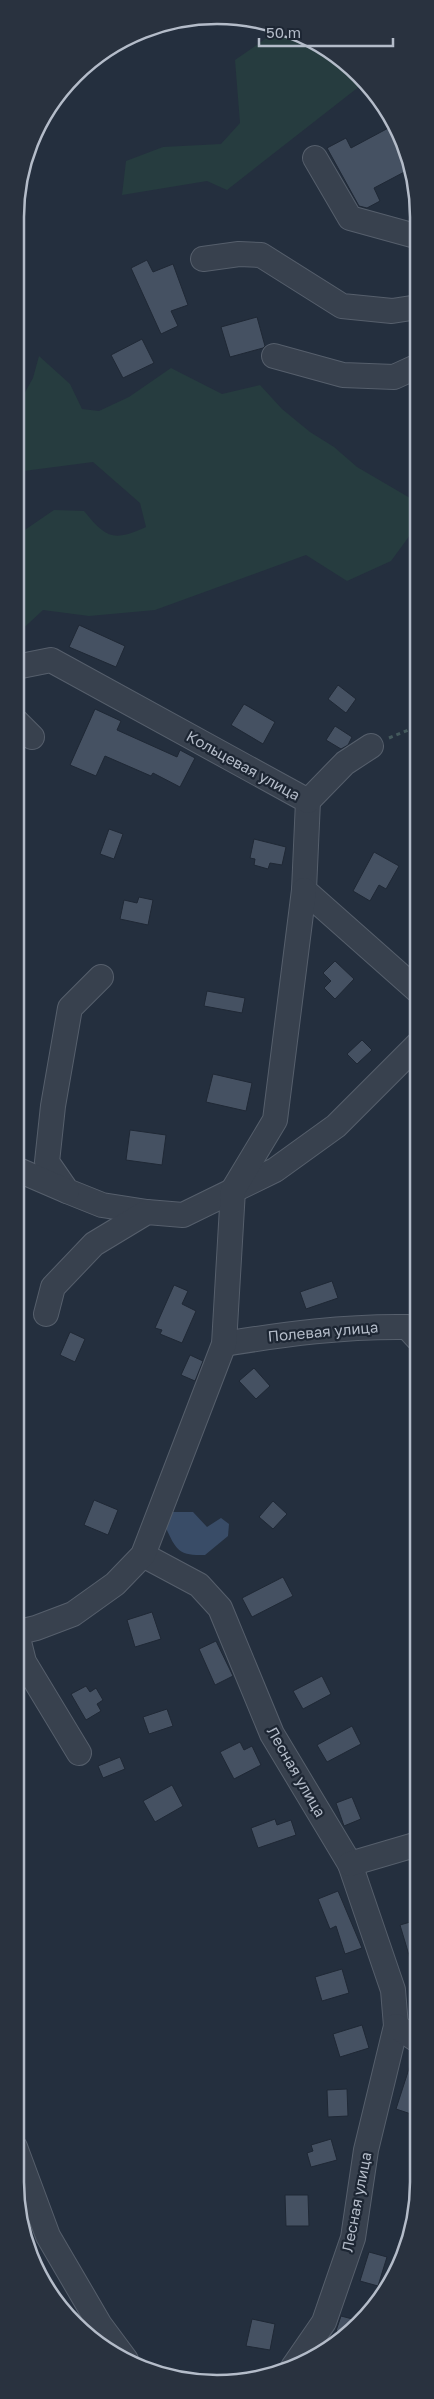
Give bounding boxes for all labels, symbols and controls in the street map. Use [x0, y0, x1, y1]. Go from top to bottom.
scale bar [259, 15, 393, 47]
text: 50 m [266, 23, 301, 41]
street label: Кольцевая улица [184, 726, 303, 804]
street label: Полевая улица [267, 1317, 379, 1345]
street label: Лесная улица [264, 1723, 330, 1820]
street label: Лесная улица [338, 2150, 375, 2253]

